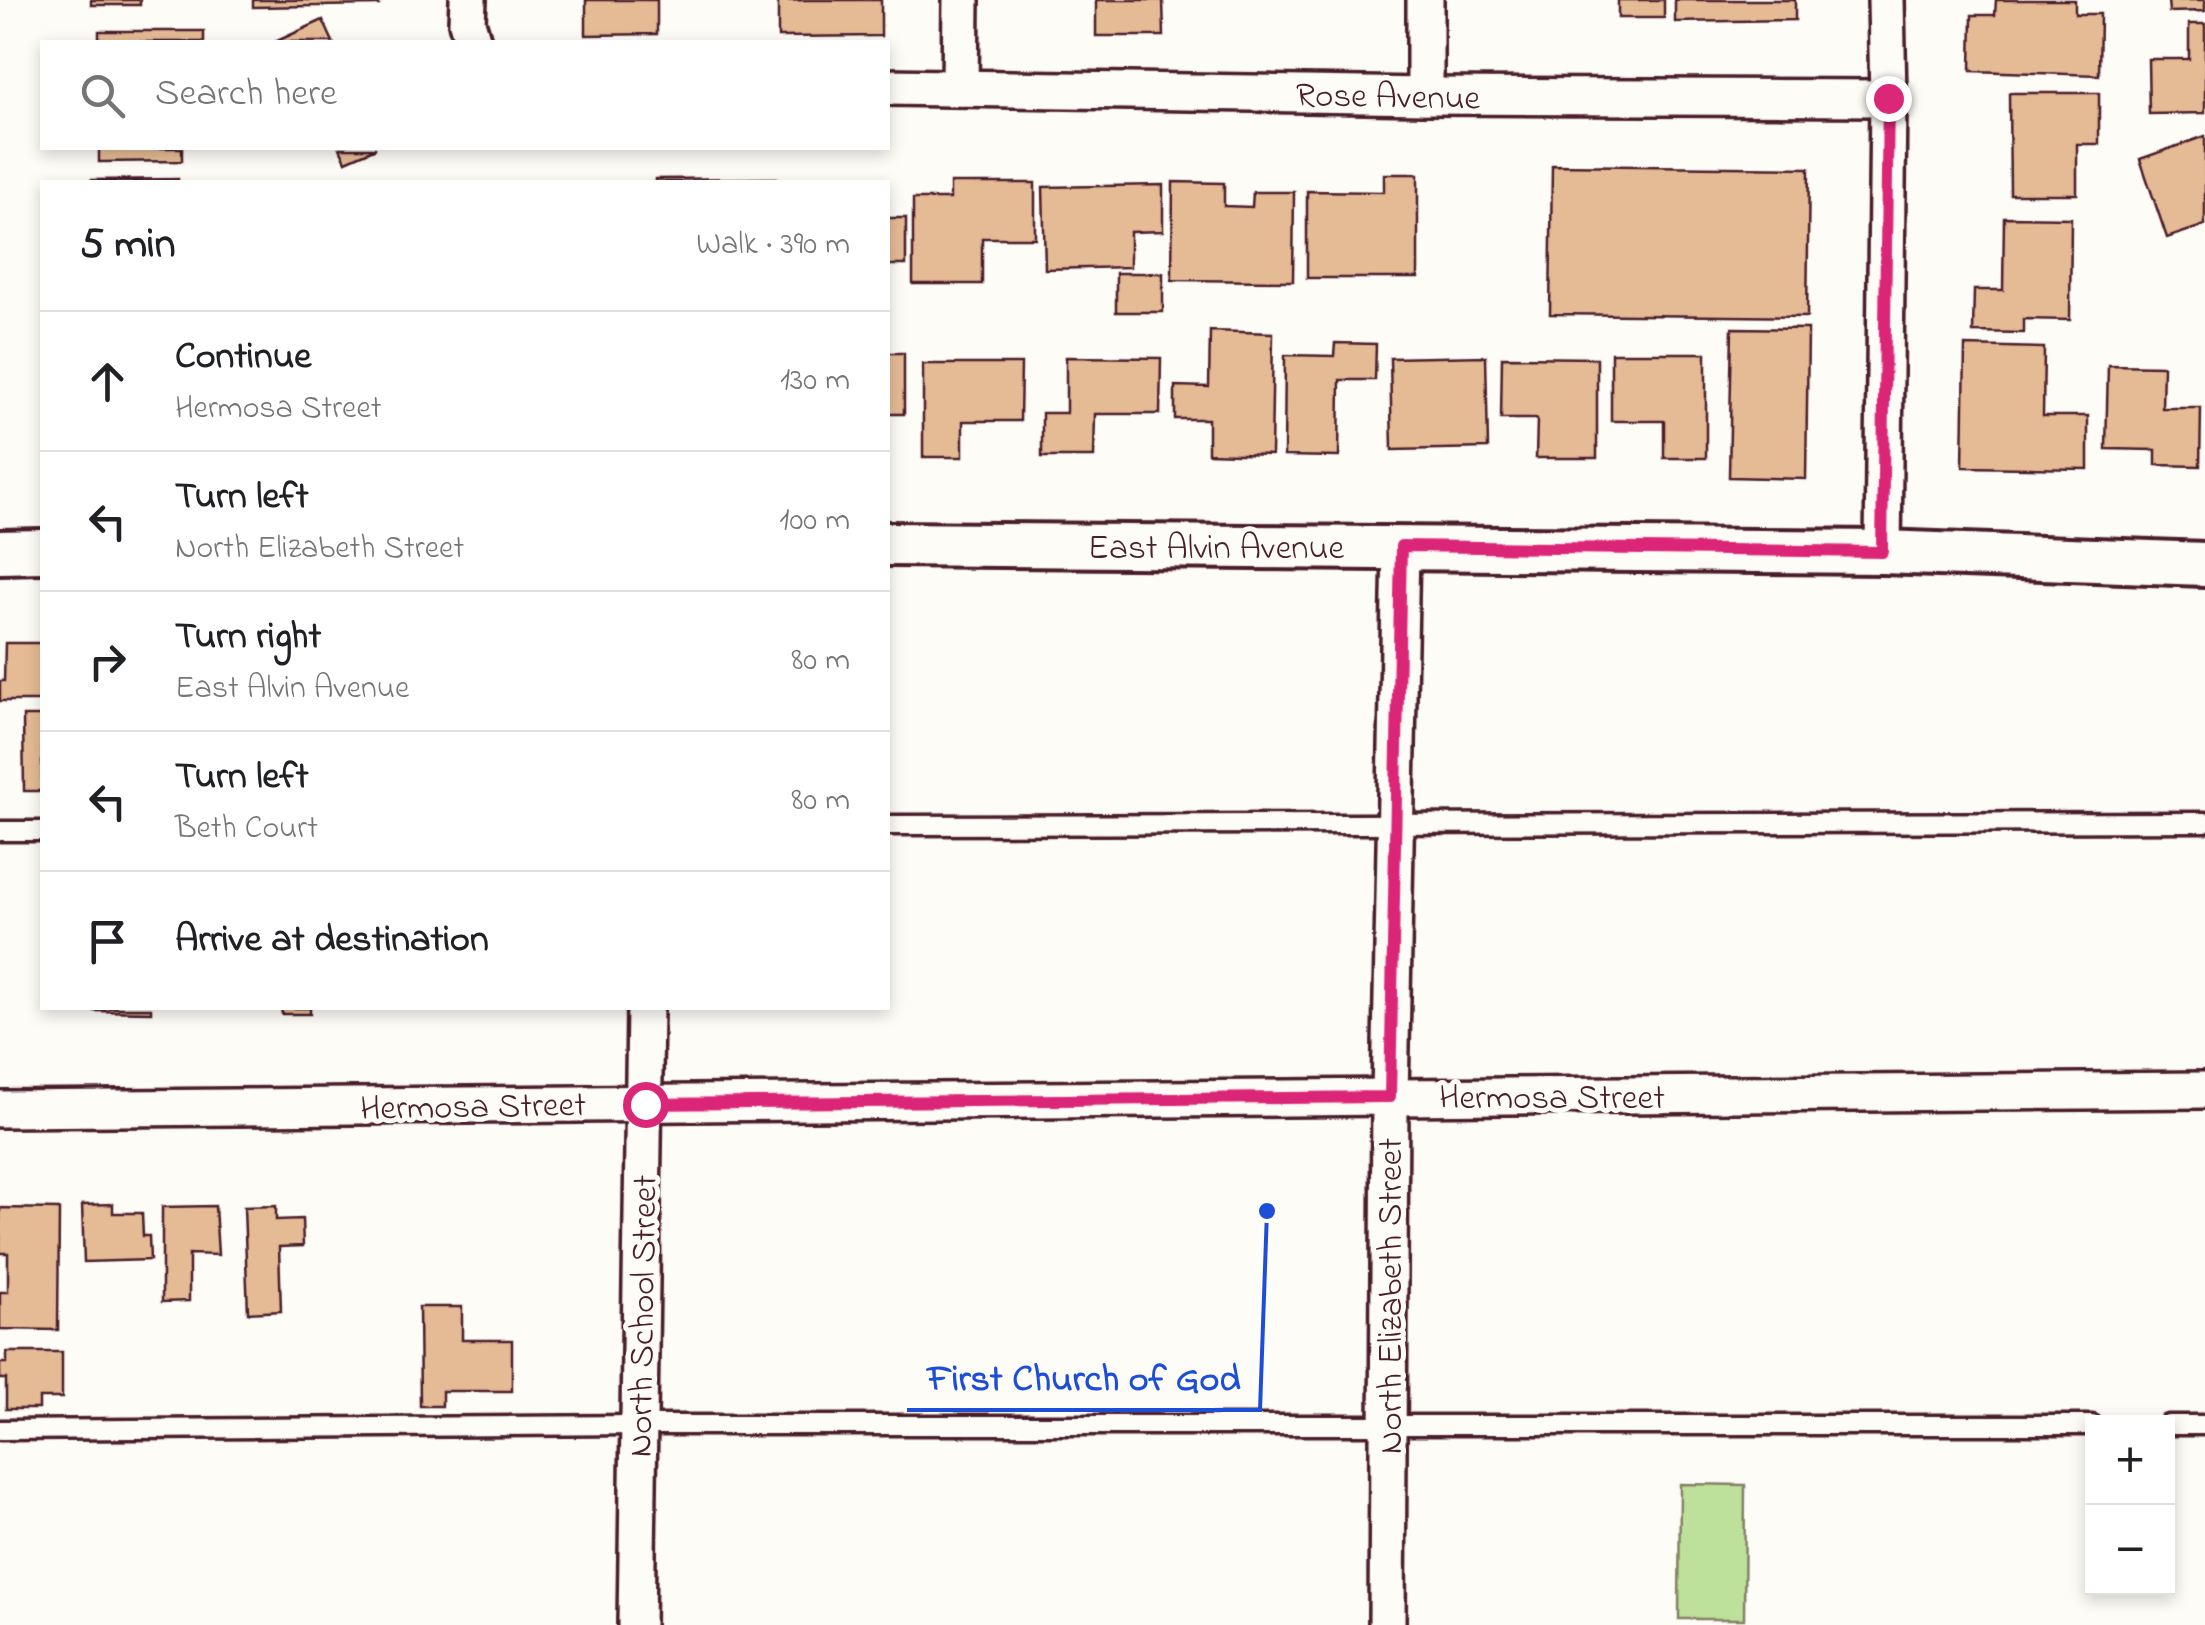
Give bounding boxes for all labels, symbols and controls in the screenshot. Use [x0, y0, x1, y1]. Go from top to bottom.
search box [40, 40, 890, 150]
text: Search here [155, 67, 337, 123]
icon: search [75, 68, 130, 123]
street label: Rose Avenue [1295, 71, 1481, 126]
route end [1866, 76, 1912, 122]
text: 5 min [80, 215, 175, 276]
text: Walk · 390 m [696, 222, 850, 269]
text: Continue [175, 330, 311, 386]
icon: ahead [80, 354, 135, 409]
text: 130 m [780, 358, 850, 405]
text: Hermosa Street [175, 386, 382, 433]
text: Turn left [175, 470, 308, 526]
icon: left [80, 494, 135, 549]
text: 100 m [779, 498, 850, 545]
street label: East Alvin Avenue [1088, 524, 1344, 575]
text: North Elizabeth Street [175, 526, 464, 573]
text: Turn right [175, 610, 321, 666]
icon: right [80, 634, 135, 689]
text: 80 m [791, 638, 850, 685]
text: East Alvin Avenue [175, 666, 409, 713]
text: Turn left [175, 750, 308, 806]
icon: left [80, 774, 135, 829]
text: 80 m [791, 778, 850, 825]
text: Beth Court [175, 806, 318, 853]
text: Arrive at destination [175, 913, 489, 969]
icon: arrive [80, 914, 135, 969]
street label: Hermosa Street [1439, 1074, 1665, 1125]
street label: Hermosa Street [360, 1081, 587, 1136]
route start [623, 1082, 669, 1128]
street label: North Elizabeth Street [1367, 1138, 1418, 1454]
street label: North School Street [617, 1174, 672, 1458]
callout: First Church of God [907, 1342, 1260, 1410]
text: First Church of God [925, 1353, 1241, 1409]
map controls [2085, 1415, 2175, 1595]
button: + [2085, 1415, 2175, 1505]
button: − [2085, 1505, 2175, 1595]

